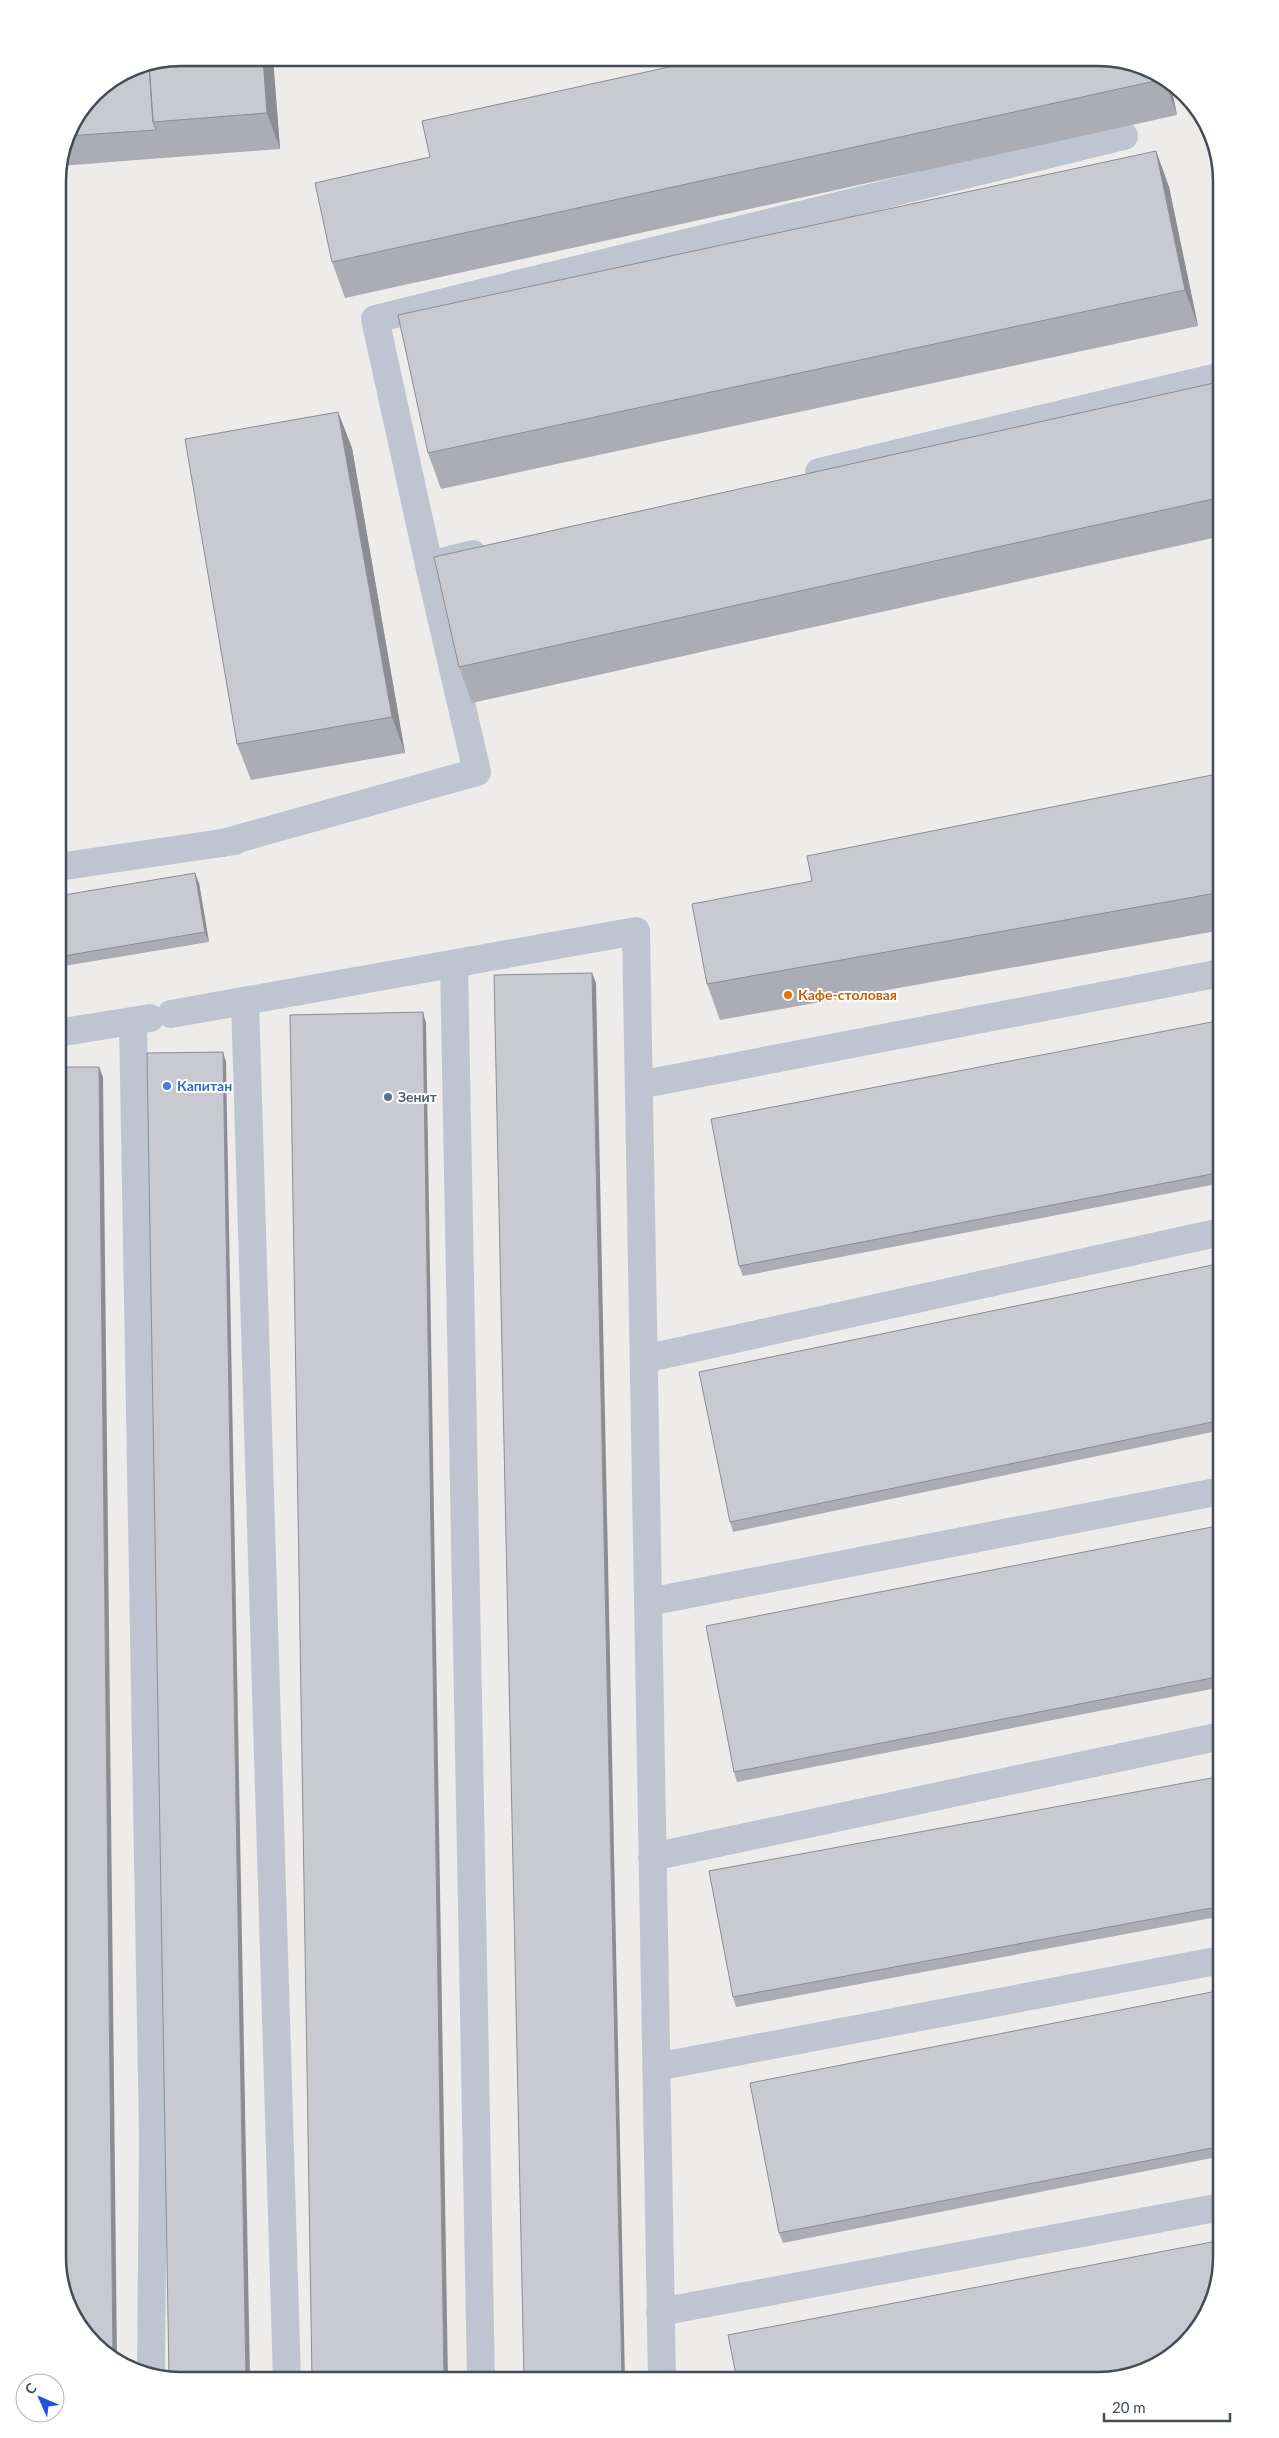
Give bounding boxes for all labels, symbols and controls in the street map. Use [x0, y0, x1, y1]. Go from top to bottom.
place label: Кафе-столовая [798, 986, 897, 1003]
marker: Кафе-столовая [782, 989, 794, 1001]
place label: Капитан [177, 1077, 232, 1094]
marker: Капитан [161, 1080, 173, 1092]
place label: Зенит [398, 1088, 438, 1105]
marker: Зенит [382, 1091, 394, 1103]
north arrow [15, 2373, 65, 2423]
text: С [21, 2379, 40, 2398]
scale bar [1104, 2390, 1230, 2422]
text: 20 m [1112, 2398, 1146, 2416]

